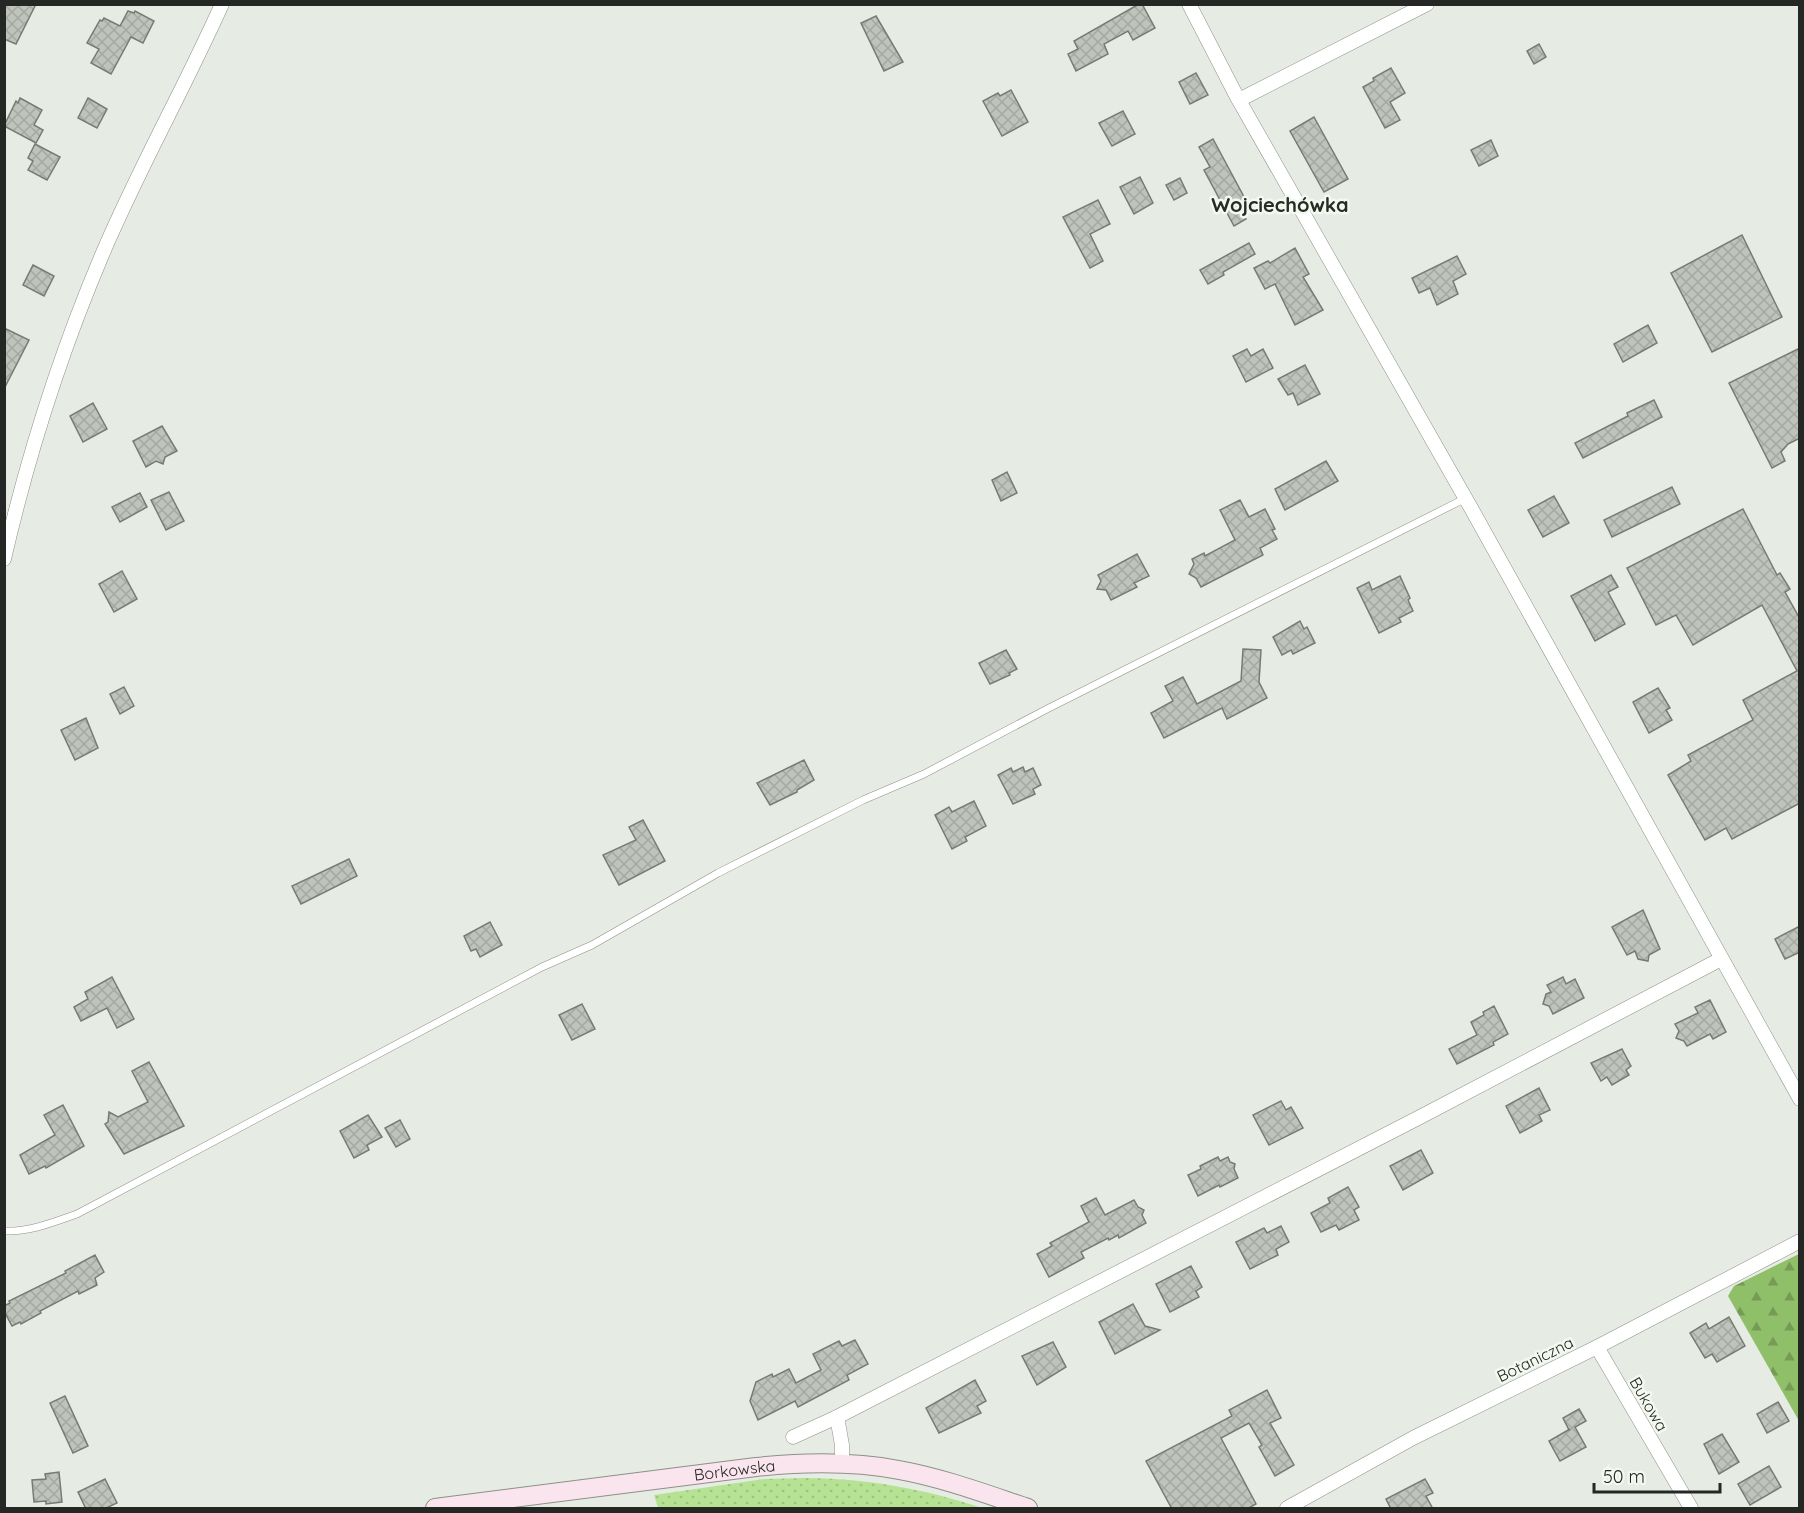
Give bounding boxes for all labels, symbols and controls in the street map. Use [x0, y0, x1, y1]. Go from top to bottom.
district label: Wojciechówka [1211, 192, 1349, 217]
street label: Botaniczna [1493, 1332, 1577, 1386]
street label: Bukowa [1626, 1373, 1672, 1435]
street label: Borkowska [693, 1455, 776, 1485]
scale bar [1594, 1456, 1720, 1494]
text: 50 m [1603, 1465, 1645, 1488]

